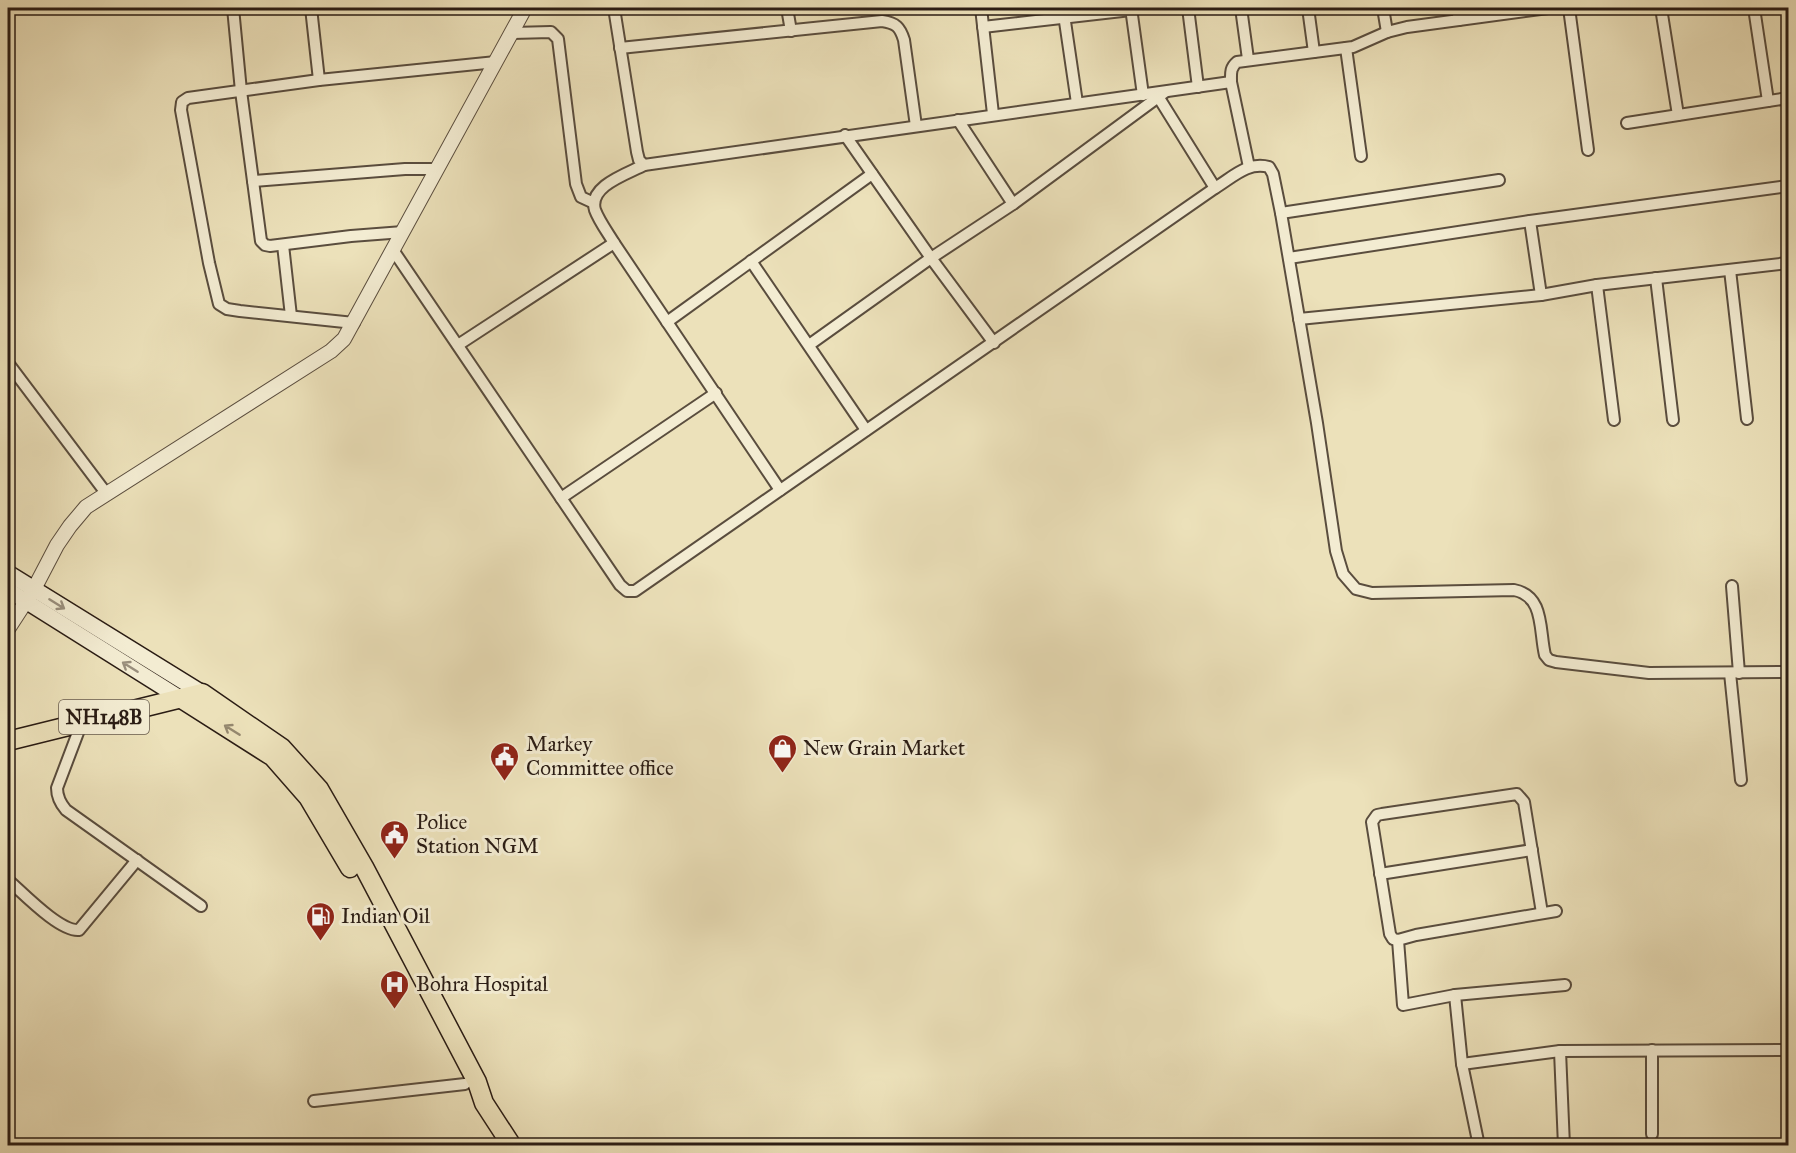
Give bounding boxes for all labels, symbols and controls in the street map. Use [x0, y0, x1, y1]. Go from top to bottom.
one-way arrow [48, 598, 65, 610]
one-way arrow [122, 660, 139, 672]
road number: NH148B [59, 700, 149, 734]
one-way arrow [223, 723, 240, 736]
place label: Markey Committee office [526, 731, 674, 781]
shop icon: New Grain Market [766, 732, 798, 774]
place label: New Grain Market [803, 735, 966, 761]
public building icon: Markey Committee office [489, 740, 521, 782]
place label: Police Station NGM [416, 809, 539, 859]
public building icon: Police Station NGM [379, 818, 411, 860]
fuel station icon: Indian Oil [304, 900, 336, 942]
place label: Indian Oil [341, 903, 430, 929]
hospital icon: Bohra Hospital [379, 968, 411, 1010]
place label: Bohra Hospital [416, 971, 548, 997]

